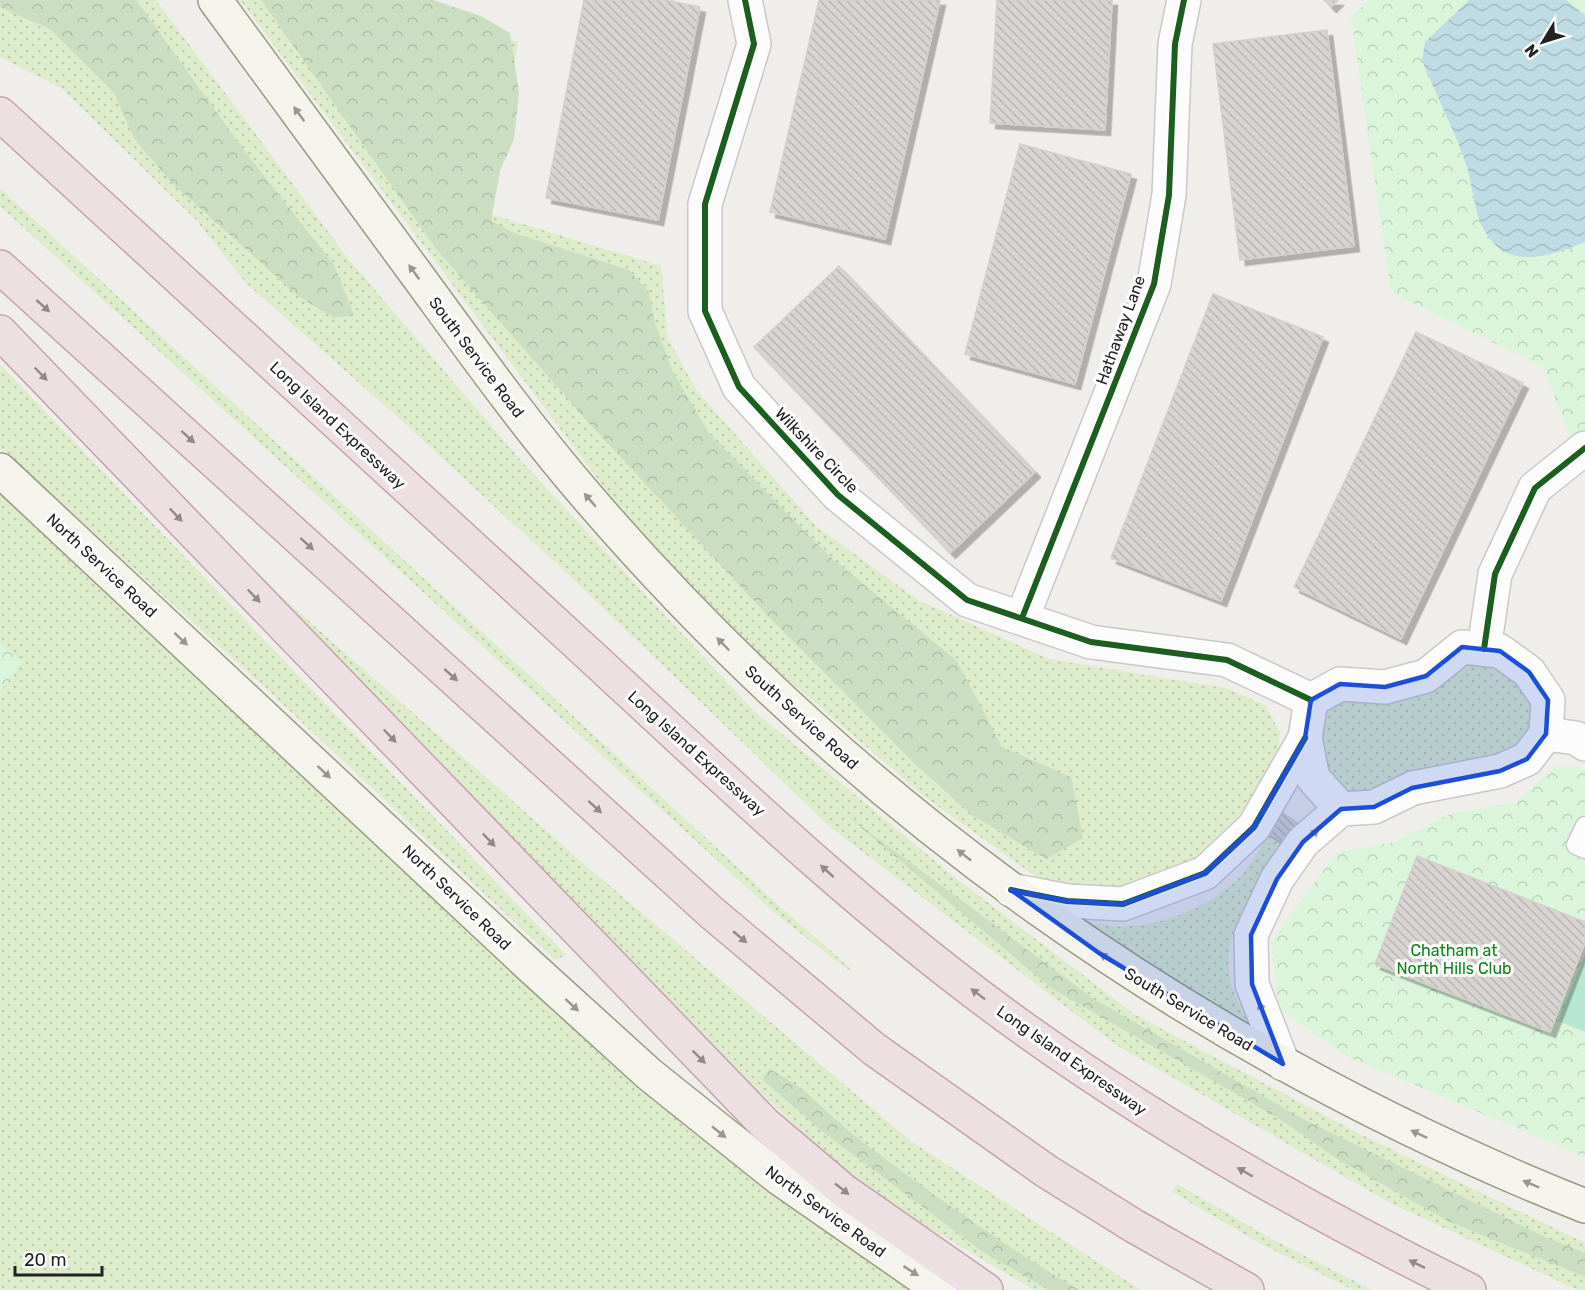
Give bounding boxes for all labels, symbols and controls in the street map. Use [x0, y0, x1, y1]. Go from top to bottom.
north arrow [1513, 12, 1573, 72]
text: N [1521, 41, 1543, 61]
one-way arrow [293, 107, 305, 123]
one-way arrow [408, 264, 420, 280]
street label: Hathaway Lane [1092, 273, 1149, 387]
street label: South Service Road [425, 293, 528, 421]
one-way arrow [36, 299, 51, 313]
street label: Long Island Expressway [266, 358, 410, 493]
one-way arrow [33, 367, 47, 381]
street label: Wilkshire Circle [771, 404, 862, 497]
one-way arrow [181, 430, 196, 444]
one-way arrow [584, 492, 597, 508]
one-way arrow [169, 507, 182, 522]
street label: North Service Road [43, 509, 161, 621]
one-way arrow [299, 537, 314, 550]
one-way arrow [247, 589, 261, 604]
one-way arrow [173, 632, 188, 645]
one-way arrow [716, 637, 730, 651]
street label: South Service Road [741, 661, 862, 773]
one-way arrow [444, 668, 459, 682]
street label: Long Island Expressway [624, 687, 769, 820]
one-way arrow [382, 729, 396, 743]
one-way arrow [317, 764, 331, 778]
one-way arrow [588, 799, 602, 813]
one-way arrow [1304, 828, 1320, 841]
one-way arrow [482, 833, 496, 847]
street label: North Service Road [398, 841, 515, 954]
one-way arrow [956, 849, 972, 861]
one-way arrow [820, 865, 835, 878]
one-way arrow [732, 930, 747, 943]
park label: Chatham at North Hills Club [1396, 941, 1512, 978]
one-way arrow [1099, 953, 1115, 964]
street label: South Service Road [1121, 964, 1256, 1055]
one-way arrow [970, 988, 986, 1001]
one-way arrow [564, 998, 579, 1012]
street label: Long Island Expressway [993, 1001, 1150, 1119]
one-way arrow [1256, 1001, 1266, 1019]
one-way arrow [691, 1049, 705, 1063]
one-way arrow [711, 1126, 727, 1139]
one-way arrow [1411, 1130, 1428, 1139]
street label: North Service Road [762, 1161, 889, 1261]
one-way arrow [1237, 1167, 1253, 1178]
one-way arrow [1522, 1179, 1540, 1188]
one-way arrow [834, 1183, 849, 1195]
scale bar [15, 1239, 102, 1277]
text: 20 m [24, 1249, 66, 1271]
one-way arrow [1408, 1260, 1425, 1269]
one-way arrow [903, 1265, 919, 1276]

